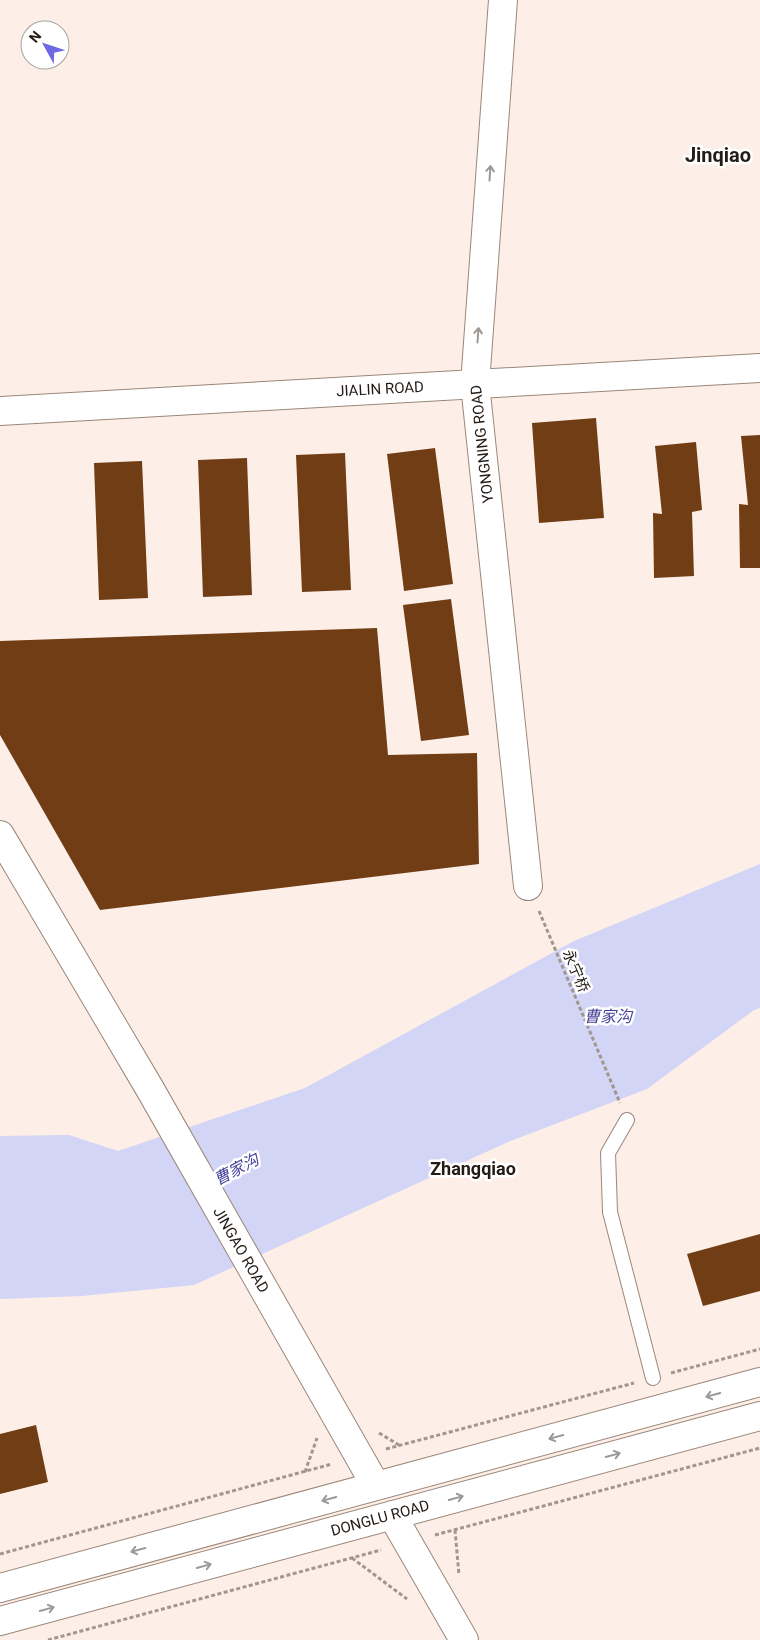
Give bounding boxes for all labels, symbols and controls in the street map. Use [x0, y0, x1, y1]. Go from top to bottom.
north arrow [20, 20, 70, 70]
text: N [26, 28, 44, 46]
district label: Jinqiao [685, 143, 751, 167]
one-way arrow [485, 165, 494, 181]
one-way arrow [473, 327, 483, 343]
street label: JIALIN ROAD [336, 378, 424, 400]
street label: YONGNING ROAD [467, 384, 497, 504]
street label: 永宁桥 [559, 947, 593, 995]
water label: 曹家沟 [584, 1007, 634, 1026]
water label: 曹家沟 [211, 1149, 264, 1189]
district label: Zhangqiao [430, 1158, 516, 1179]
street label: JINGAO ROAD [209, 1204, 273, 1296]
one-way arrow [705, 1391, 721, 1400]
one-way arrow [549, 1433, 565, 1443]
one-way arrow [605, 1450, 621, 1460]
one-way arrow [448, 1492, 464, 1502]
one-way arrow [321, 1494, 337, 1504]
street label: DONGLU ROAD [329, 1496, 431, 1540]
one-way arrow [131, 1546, 147, 1556]
one-way arrow [195, 1561, 211, 1571]
one-way arrow [39, 1603, 55, 1613]

